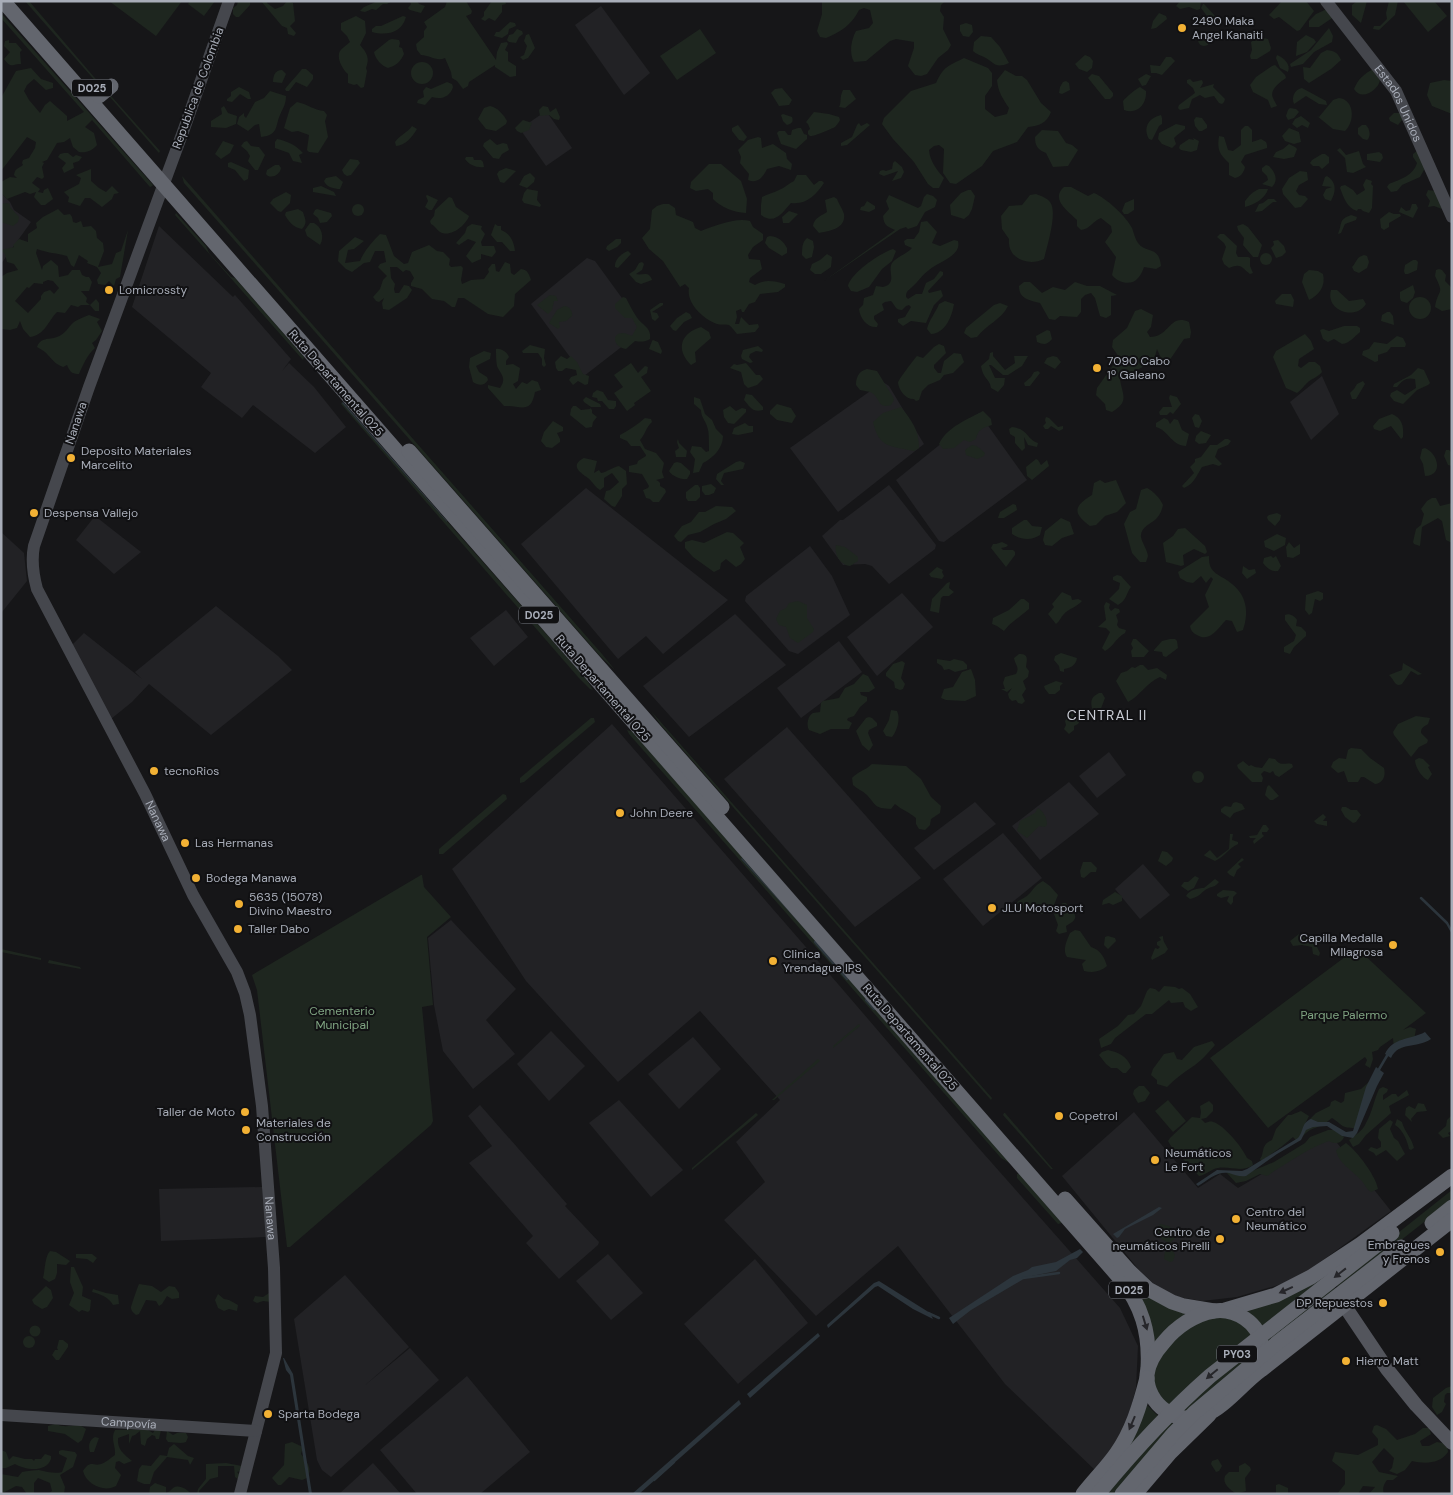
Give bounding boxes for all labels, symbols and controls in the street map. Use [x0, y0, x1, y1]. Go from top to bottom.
place label: 2490 Maka Angel Kanaiti [1192, 13, 1263, 43]
marker: 2490 Maka Angel Kanaiti [1176, 22, 1188, 34]
street label: Republica de Colombia [169, 25, 227, 151]
street label: Estados Unidos [1371, 62, 1426, 145]
road number: D025 [72, 80, 112, 96]
place label: Lomicrossty [119, 282, 187, 298]
marker: Lomicrossty [103, 284, 115, 296]
street label: Ruta Departamental 025 [285, 326, 387, 440]
place label: 7090 Cabo 1º Galeano [1107, 353, 1170, 383]
marker: 7090 Cabo 1º Galeano [1091, 362, 1103, 374]
street label: Nanawa [61, 400, 91, 446]
place label: Deposito Materiales Marcelito [81, 443, 192, 473]
marker: Deposito Materiales Marcelito [65, 452, 77, 464]
place label: Despensa Vallejo [44, 505, 138, 521]
marker: Despensa Vallejo [28, 507, 40, 519]
road number: D025 [519, 606, 559, 624]
street label: Ruta Departamental 025 [552, 631, 654, 745]
district label: CENTRAL II [1067, 706, 1147, 724]
place label: tecnoRios [164, 763, 219, 779]
marker: tecnoRios [148, 765, 160, 777]
street label: Nanawa [141, 798, 174, 844]
place label: John Deere [630, 805, 693, 821]
marker: John Deere [614, 807, 626, 819]
place label: Las Hermanas [195, 835, 273, 851]
marker: Las Hermanas [179, 837, 191, 849]
place label: Bodega Manawa [206, 870, 296, 886]
marker: Bodega Manawa [190, 872, 202, 884]
place label: 5635 (15078) Divino Maestro [249, 889, 332, 919]
marker: 5635 (15078) Divino Maestro [233, 898, 245, 910]
place label: JLU Motosport [1002, 900, 1084, 916]
marker: JLU Motosport [986, 902, 998, 914]
place label: Taller Dabo [248, 921, 310, 937]
marker: Taller Dabo [232, 923, 244, 935]
place label: Capilla Medalla MIlagrosa [1300, 930, 1383, 960]
marker: Capilla Medalla MIlagrosa [1387, 939, 1399, 951]
place label: Clinica Yrendague IPS [783, 946, 862, 976]
marker: Clinica Yrendague IPS [767, 955, 779, 967]
street label: Ruta Departamental 025 [859, 980, 961, 1094]
park label: Cementerio Municipal [309, 1003, 375, 1033]
park label: Parque Palermo [1301, 1007, 1387, 1023]
place label: Taller de Moto [157, 1104, 235, 1120]
marker: Taller de Moto [239, 1106, 251, 1118]
place label: Copetrol [1069, 1108, 1118, 1124]
marker: Copetrol [1053, 1110, 1065, 1122]
place label: Materiales de Construcción [256, 1115, 331, 1145]
marker: Materiales de Construcción [240, 1124, 252, 1136]
place label: Neumáticos Le Fort [1165, 1145, 1232, 1175]
marker: Neumáticos Le Fort [1149, 1154, 1161, 1166]
street label: Nanawa [261, 1196, 280, 1241]
place label: Centro del Neumático [1246, 1204, 1307, 1234]
marker: Centro del Neumático [1230, 1213, 1242, 1225]
place label: Centro de neumáticos Pirelli [1112, 1224, 1210, 1254]
marker: Centro de neumáticos Pirelli [1214, 1233, 1226, 1245]
place label: Embragues y Frenos [1368, 1237, 1430, 1267]
marker: Embragues y Frenos [1434, 1246, 1446, 1258]
one-way arrow [1334, 1268, 1347, 1279]
road number: D025 [1109, 1282, 1149, 1298]
one-way arrow [1279, 1286, 1293, 1294]
place label: DP Repuestos [1296, 1295, 1373, 1311]
marker: DP Repuestos [1377, 1297, 1389, 1309]
one-way arrow [1141, 1315, 1149, 1330]
road number: PY03 [1217, 1346, 1257, 1362]
place label: Hierro Matt [1356, 1353, 1419, 1369]
marker: Hierro Matt [1340, 1355, 1352, 1367]
one-way arrow [1207, 1368, 1219, 1380]
place label: Sparta Bodega [278, 1406, 360, 1422]
marker: Sparta Bodega [262, 1408, 274, 1420]
street label: Campovía [100, 1413, 157, 1433]
one-way arrow [1128, 1416, 1136, 1430]

